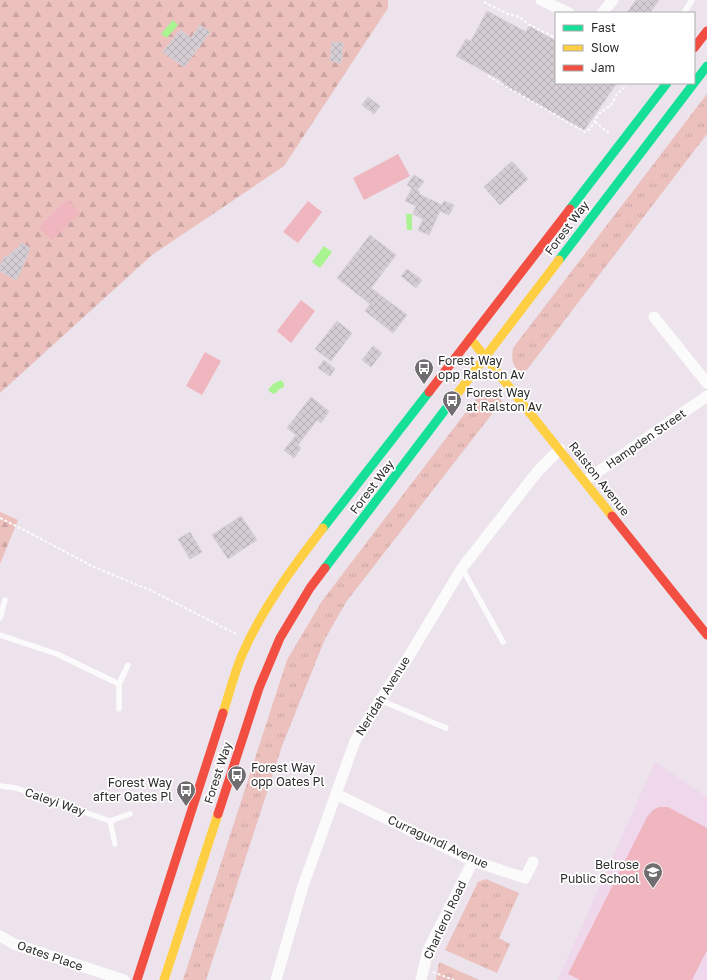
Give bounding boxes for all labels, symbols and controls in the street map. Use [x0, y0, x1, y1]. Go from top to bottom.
legend [555, 12, 695, 84]
text: Fast [591, 20, 616, 35]
text: Slow [591, 40, 619, 55]
text: Jam [591, 60, 615, 75]
street label: Forest Way [541, 197, 592, 258]
place label: Forest Way opp Ralston Av [438, 353, 525, 382]
bus stop icon: Forest Way opp Ralston Av [413, 357, 435, 385]
place label: Forest Way at Ralston Av [466, 385, 542, 414]
bus stop icon: Forest Way at Ralston Av [441, 389, 463, 417]
street label: Hampden Street [603, 405, 689, 472]
street label: Ralston Avenue [566, 439, 633, 519]
street label: Forest Way [346, 456, 397, 517]
street label: Neridah Avenue [352, 653, 413, 738]
street label: Forest Way [200, 740, 235, 806]
place label: Forest Way opp Oates Pl [251, 760, 324, 789]
bus stop icon: Forest Way opp Oates Pl [226, 764, 248, 792]
place label: Forest Way after Oates Pl [93, 775, 172, 804]
bus stop icon: Forest Way after Oates Pl [175, 779, 197, 807]
street label: Caleyi Way [23, 784, 87, 819]
street label: Curragundi Avenue [385, 812, 491, 871]
place label: Belrose Public School [560, 857, 639, 886]
school or university icon: Belrose Public School [642, 861, 664, 889]
street label: Charleroi Road [420, 878, 469, 962]
street label: Oates Place [15, 937, 85, 974]

